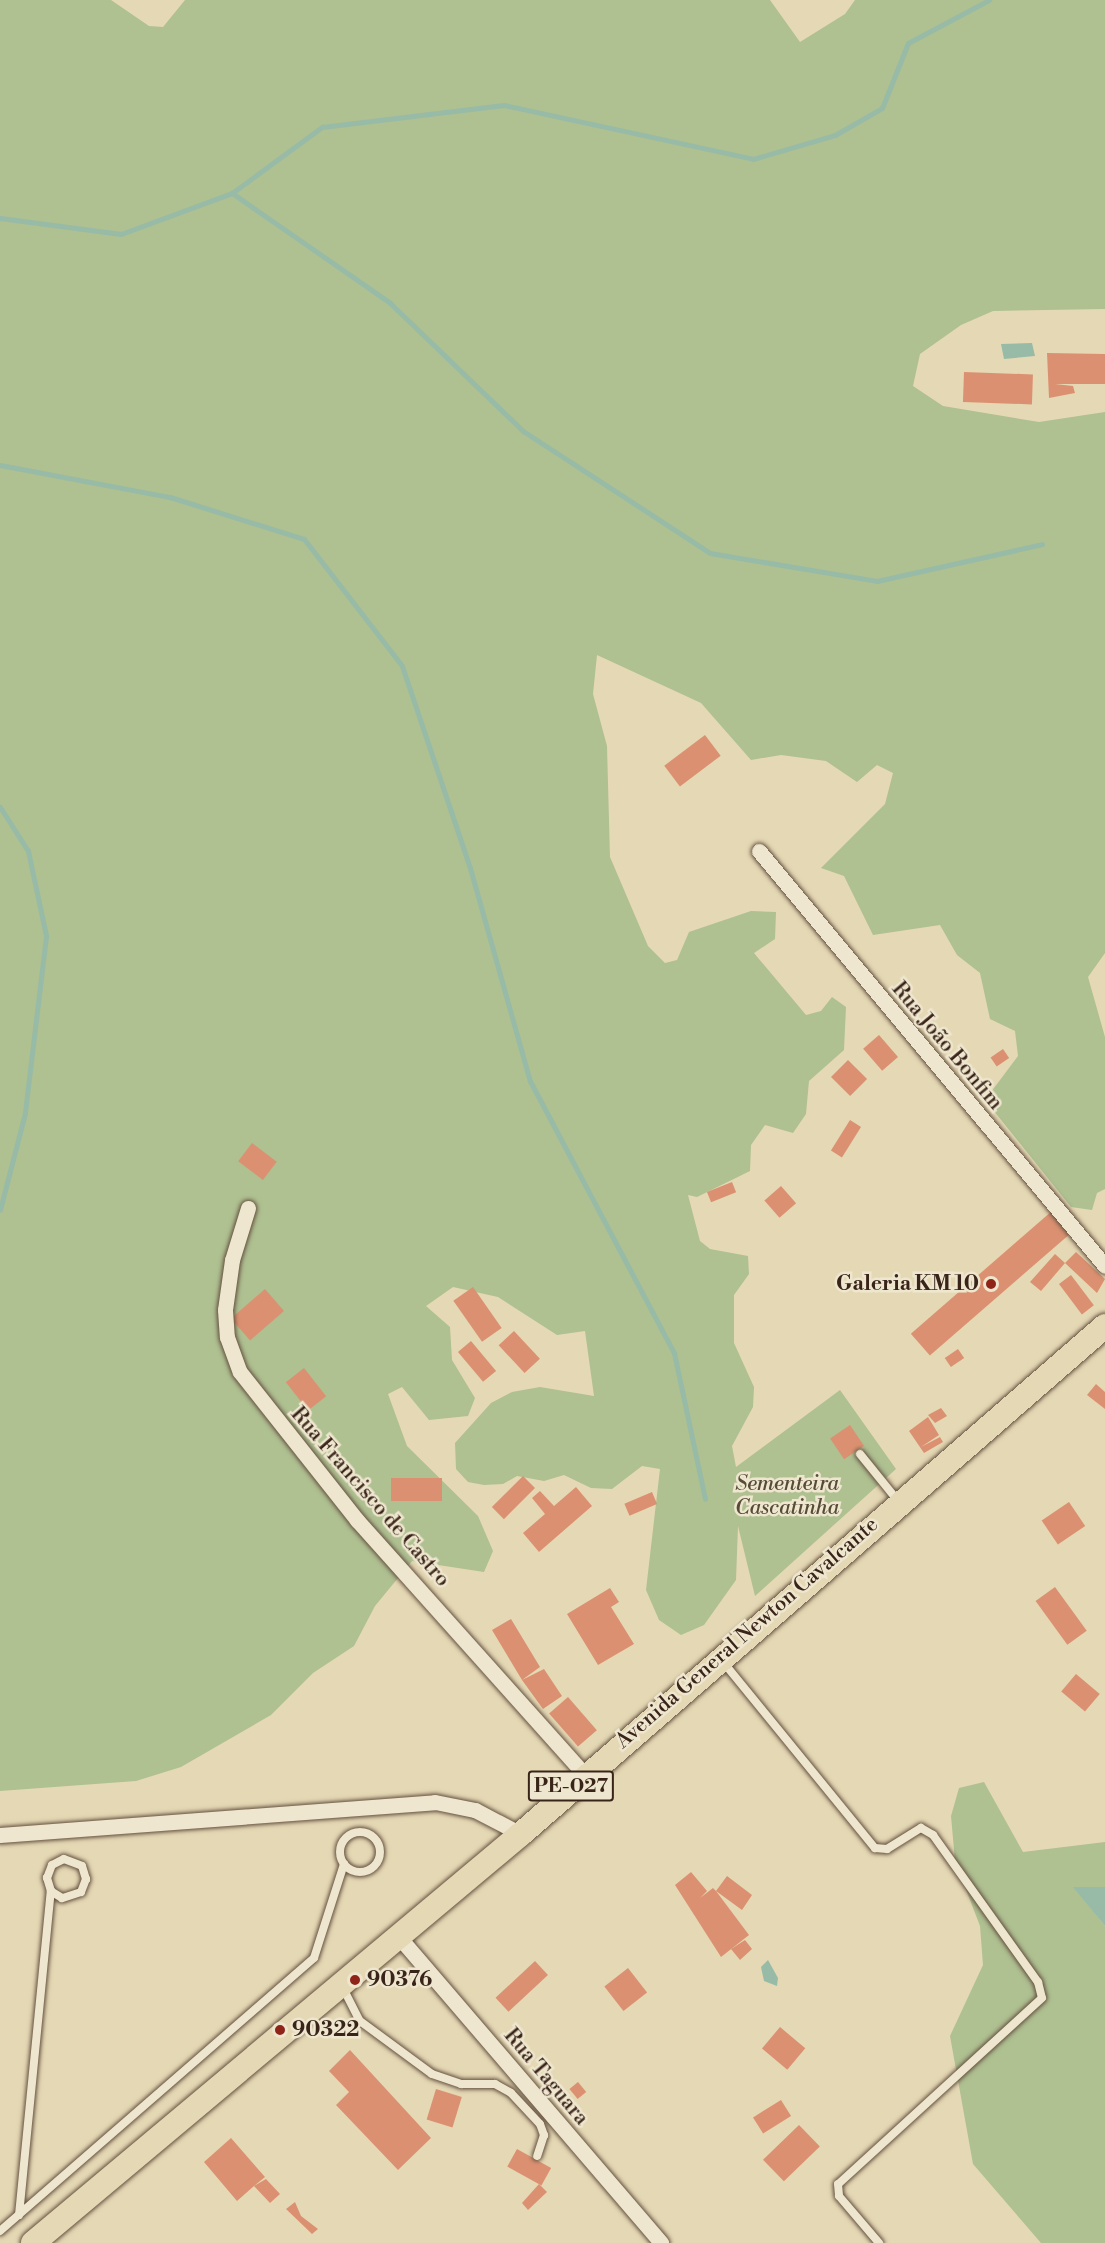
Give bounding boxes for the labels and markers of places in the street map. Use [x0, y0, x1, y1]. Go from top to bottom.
place label: Galeria KM 10 [836, 1271, 979, 1297]
marker: Galeria KM 10 [984, 1277, 998, 1291]
place label: 90376 [367, 1967, 432, 1993]
marker: 90376 [348, 1973, 362, 1987]
place label: 90322 [292, 2017, 359, 2043]
marker: 90322 [273, 2023, 287, 2037]

